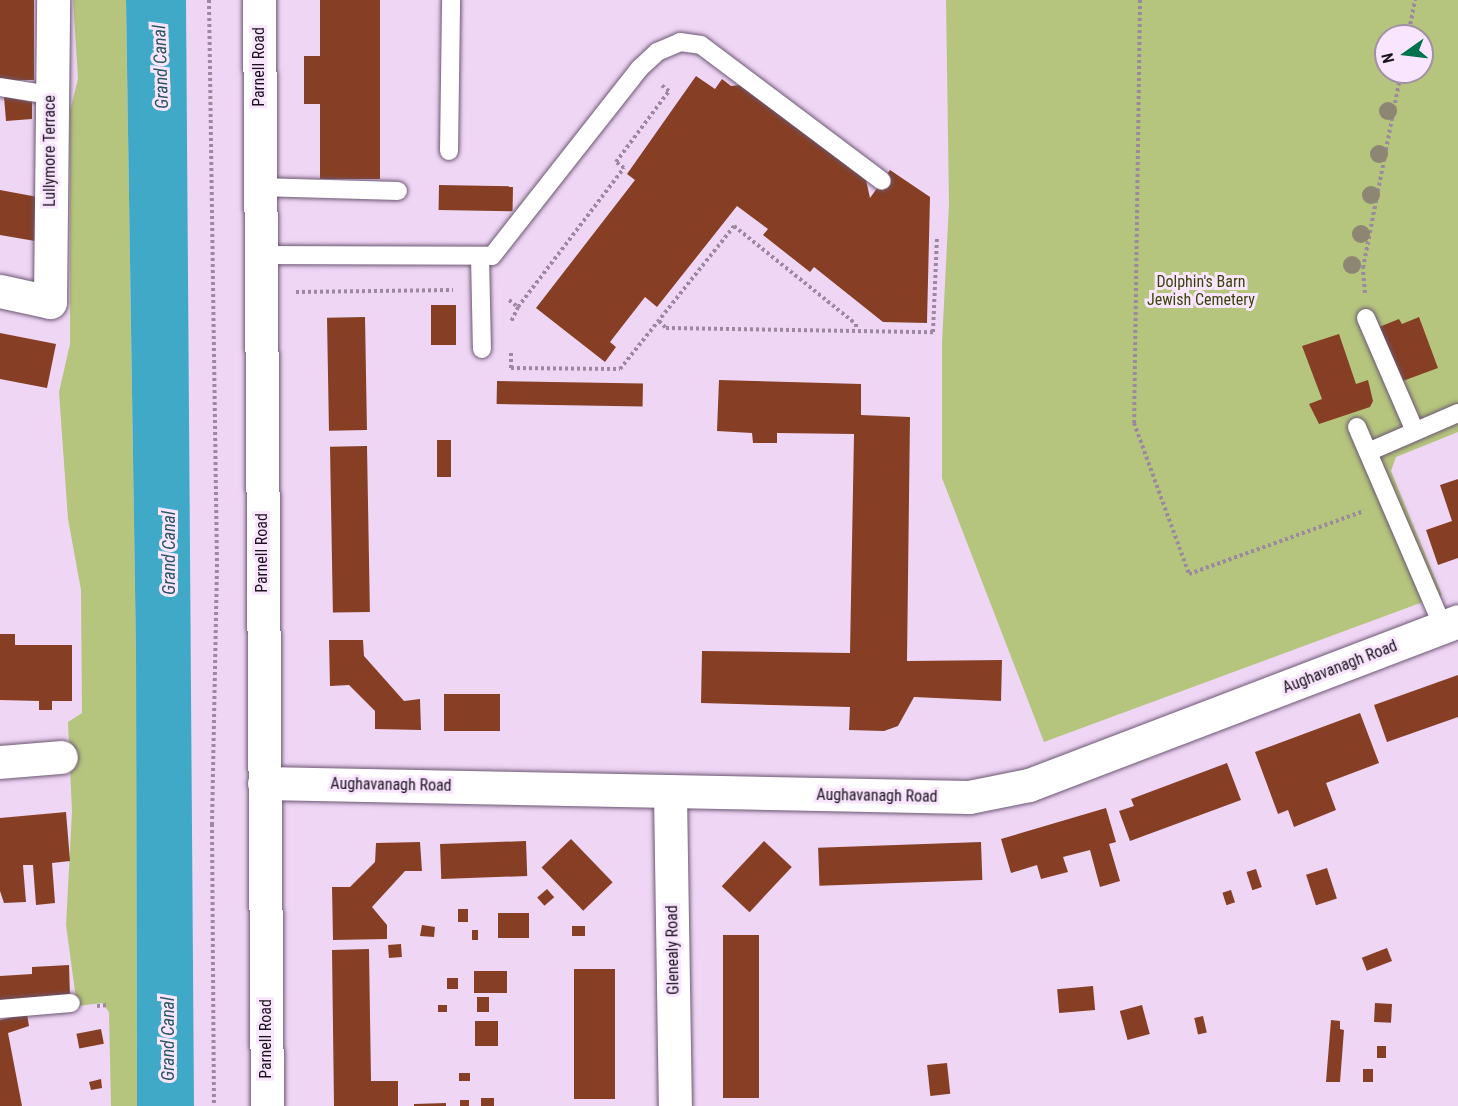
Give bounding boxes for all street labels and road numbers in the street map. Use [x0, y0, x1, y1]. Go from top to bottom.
street label: Parnell Road [249, 27, 269, 107]
street label: Lullymore Terrace [40, 95, 60, 207]
street label: Parnell Road [252, 513, 272, 593]
street label: Aughavanagh Road [1280, 636, 1400, 698]
street label: Aughavanagh Road [330, 774, 452, 796]
street label: Aughavanagh Road [816, 785, 938, 807]
street label: Glenealy Road [663, 905, 683, 995]
street label: Parnell Road [256, 999, 276, 1079]

